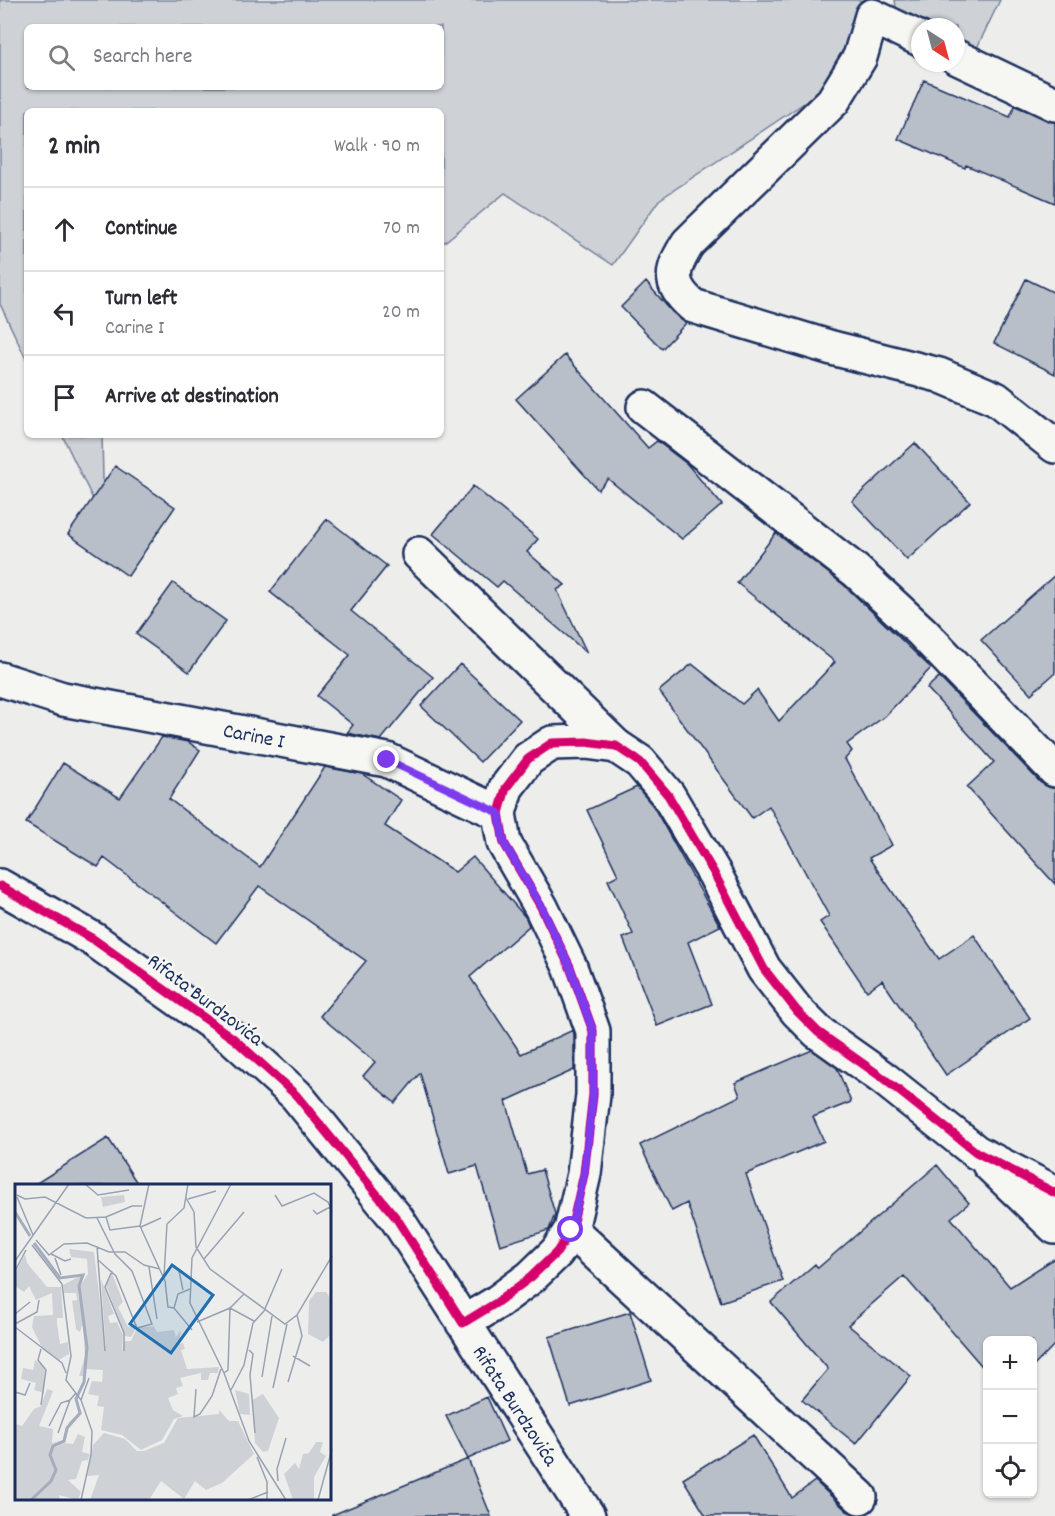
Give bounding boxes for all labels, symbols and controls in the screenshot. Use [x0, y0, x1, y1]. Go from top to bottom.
north arrow [911, 18, 965, 72]
search box [24, 24, 444, 90]
icon: search [45, 41, 78, 74]
text: Search here [93, 42, 192, 73]
text: 2 min [48, 129, 100, 166]
text: Walk · 90 m [334, 133, 420, 161]
icon: ahead [48, 213, 81, 246]
text: Continue [105, 214, 177, 245]
text: 70 m [383, 215, 420, 243]
text: Turn left [105, 284, 177, 315]
icon: left [48, 297, 81, 330]
text: 20 m [382, 299, 420, 327]
text: Carine I [105, 315, 164, 343]
icon: arrive [48, 381, 81, 414]
text: Arrive at destination [105, 382, 279, 413]
street label: Carine I [220, 717, 287, 759]
route end [373, 746, 399, 772]
street label: Rifata Burdzovića [140, 948, 269, 1056]
inset map [15, 1184, 332, 1501]
route start [557, 1216, 583, 1242]
map controls [983, 1336, 1037, 1498]
button: + [983, 1336, 1037, 1390]
street label: Rifata Burdzovića [463, 1340, 564, 1474]
button: − [983, 1390, 1037, 1444]
button: locate [983, 1444, 1037, 1498]

